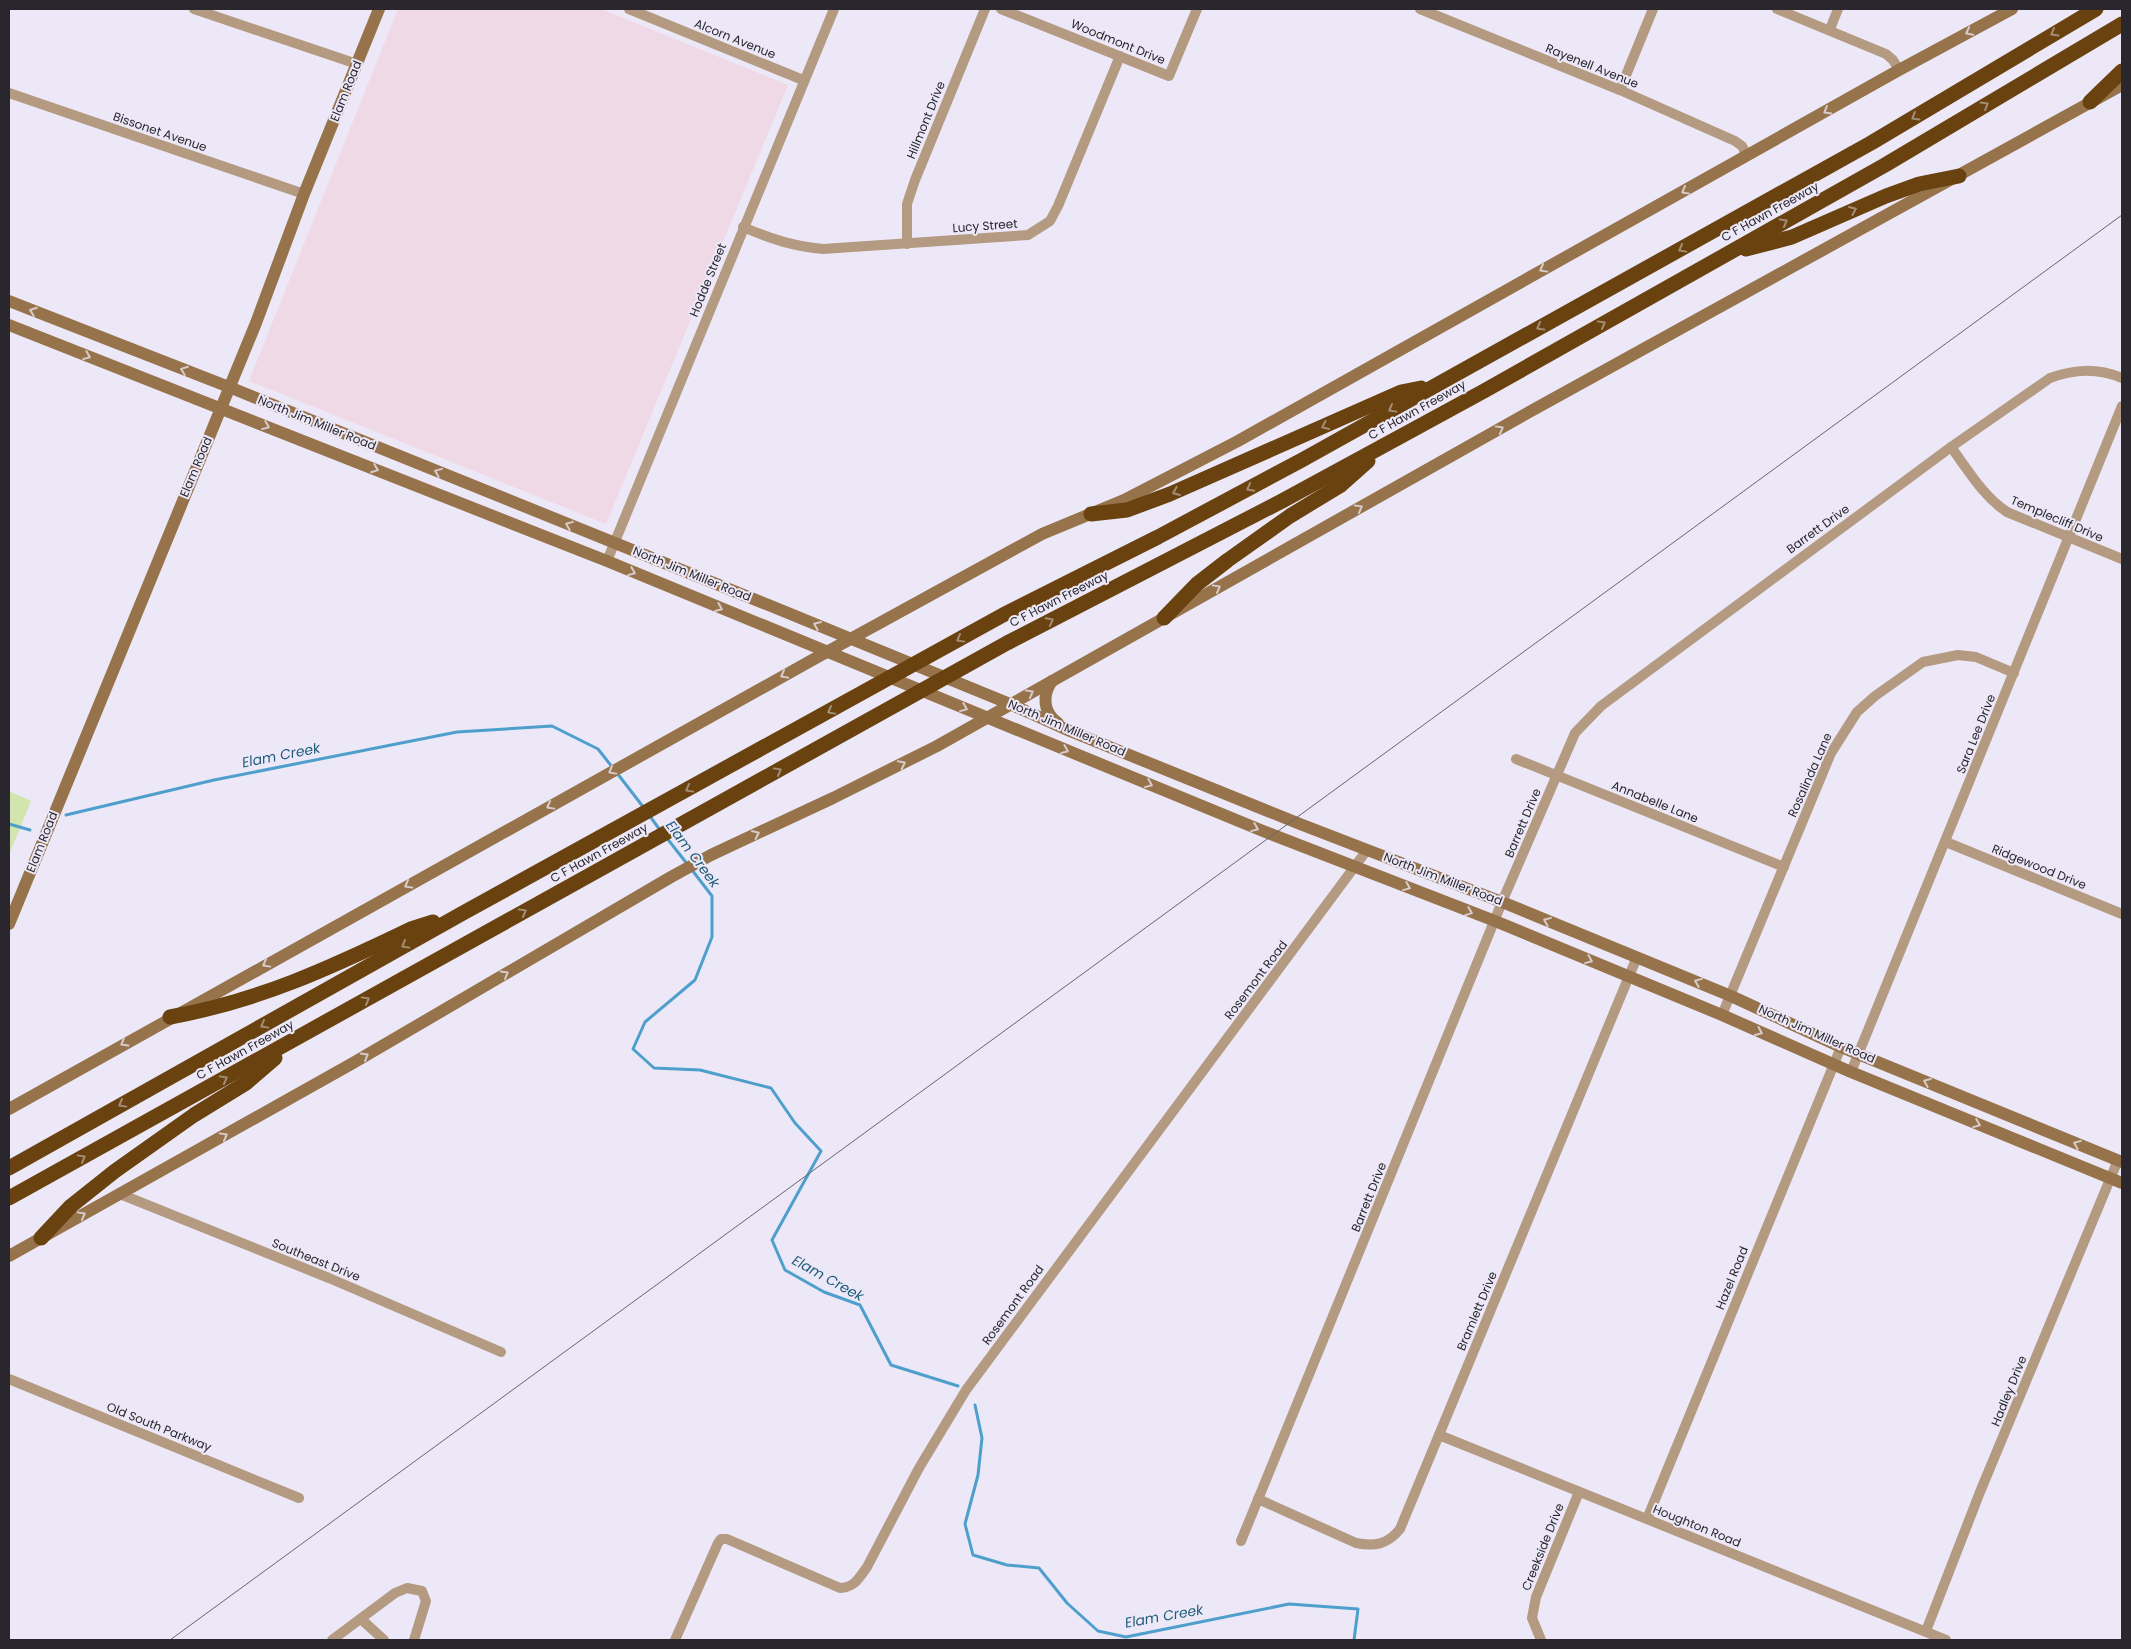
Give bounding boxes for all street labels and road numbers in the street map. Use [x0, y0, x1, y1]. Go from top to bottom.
street label: Alcorn Avenue [692, 14, 778, 63]
street label: Woodmont Drive [1068, 15, 1168, 68]
street label: Rayenell Avenue [1543, 39, 1641, 92]
street label: Elam Road [326, 58, 365, 124]
street label: Hillmont Drive [902, 78, 949, 161]
street label: Bissonet Avenue [111, 107, 209, 156]
street label: C F Hawn Freeway [1718, 178, 1822, 245]
street label: Lucy Street [952, 215, 1018, 236]
street label: Hodde Street [685, 240, 730, 319]
street label: C F Hawn Freeway [1365, 376, 1469, 443]
street label: North Jim Miller Road [255, 391, 379, 454]
street label: Elam Road [175, 434, 216, 500]
street label: Templecliff Drive [2008, 491, 2106, 546]
street label: Barrett Drive [1783, 500, 1853, 557]
street label: North Jim Miller Road [630, 542, 754, 605]
street label: C F Hawn Freeway [1006, 566, 1111, 631]
street label: Sara Lee Drive [1952, 692, 1999, 776]
street label: North Jim Miller Road [1006, 695, 1129, 760]
street label: Rosalinda Lane [1783, 730, 1836, 820]
street label: Annabelle Lane [1609, 776, 1701, 827]
street label: Barrett Drive [1500, 785, 1545, 860]
street label: Elam Road [22, 809, 61, 875]
street label: C F Hawn Freeway [547, 819, 651, 886]
street label: Ridgewood Drive [1989, 840, 2089, 893]
street label: North Jim Miller Road [1381, 848, 1505, 909]
street label: Rosemont Road [1220, 937, 1291, 1023]
street label: North Jim Miller Road [1756, 1000, 1878, 1067]
street label: C F Hawn Freeway [193, 1016, 297, 1083]
street label: Barrett Drive [1347, 1159, 1390, 1234]
street label: Southeast Drive [269, 1234, 363, 1285]
street label: Hazel Road [1711, 1244, 1752, 1312]
street label: Rosemont Road [978, 1261, 1047, 1348]
street label: Bramlett Drive [1452, 1268, 1501, 1353]
street label: Hadley Drive [1987, 1353, 2030, 1429]
street label: Old South Parkway [104, 1398, 214, 1455]
street label: Houghton Road [1651, 1500, 1744, 1551]
street label: Creekside Drive [1517, 1501, 1568, 1593]

